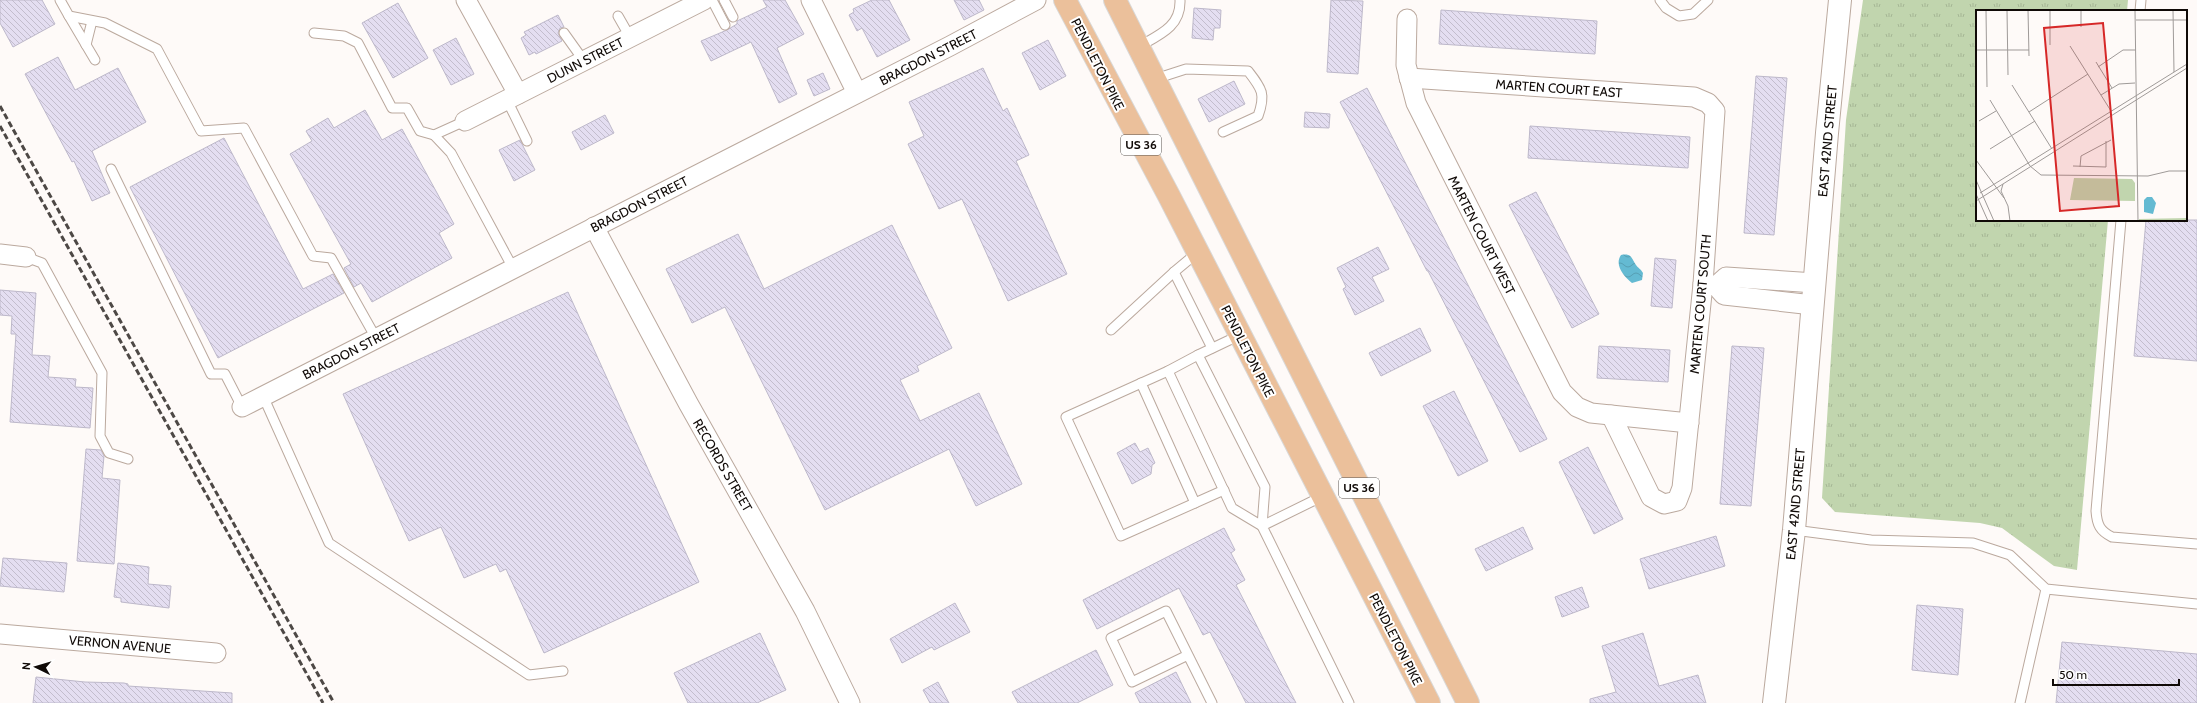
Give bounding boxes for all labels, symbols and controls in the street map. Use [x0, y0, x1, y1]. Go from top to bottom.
inset map [1976, 10, 2187, 221]
street label: PENDLETON PIKE [1068, 15, 1128, 113]
street label: BRAGDON STREET [877, 25, 980, 89]
street label: DUNN STREET [544, 34, 626, 86]
street label: MARTEN COURT EAST [1495, 76, 1623, 100]
street label: EAST 42ND STREET [1814, 84, 1840, 198]
road number: US 36 [1121, 135, 1161, 155]
street label: BRAGDON STREET [588, 172, 691, 236]
street label: MARTEN COURT WEST [1445, 173, 1519, 297]
street label: MARTEN COURT SOUTH [1686, 233, 1714, 375]
street label: PENDLETON PIKE [1218, 302, 1278, 400]
street label: BRAGDON STREET [300, 319, 403, 383]
street label: RECORDS STREET [690, 416, 756, 514]
street label: EAST 42ND STREET [1782, 447, 1808, 561]
road number: US 36 [1339, 478, 1379, 498]
street label: PENDLETON PIKE [1366, 590, 1426, 688]
street label: VERNON AVENUE [68, 632, 172, 656]
north arrow [16, 647, 56, 687]
scale bar [2053, 661, 2179, 687]
text: N [19, 662, 33, 671]
text: 50 m [2059, 667, 2087, 682]

